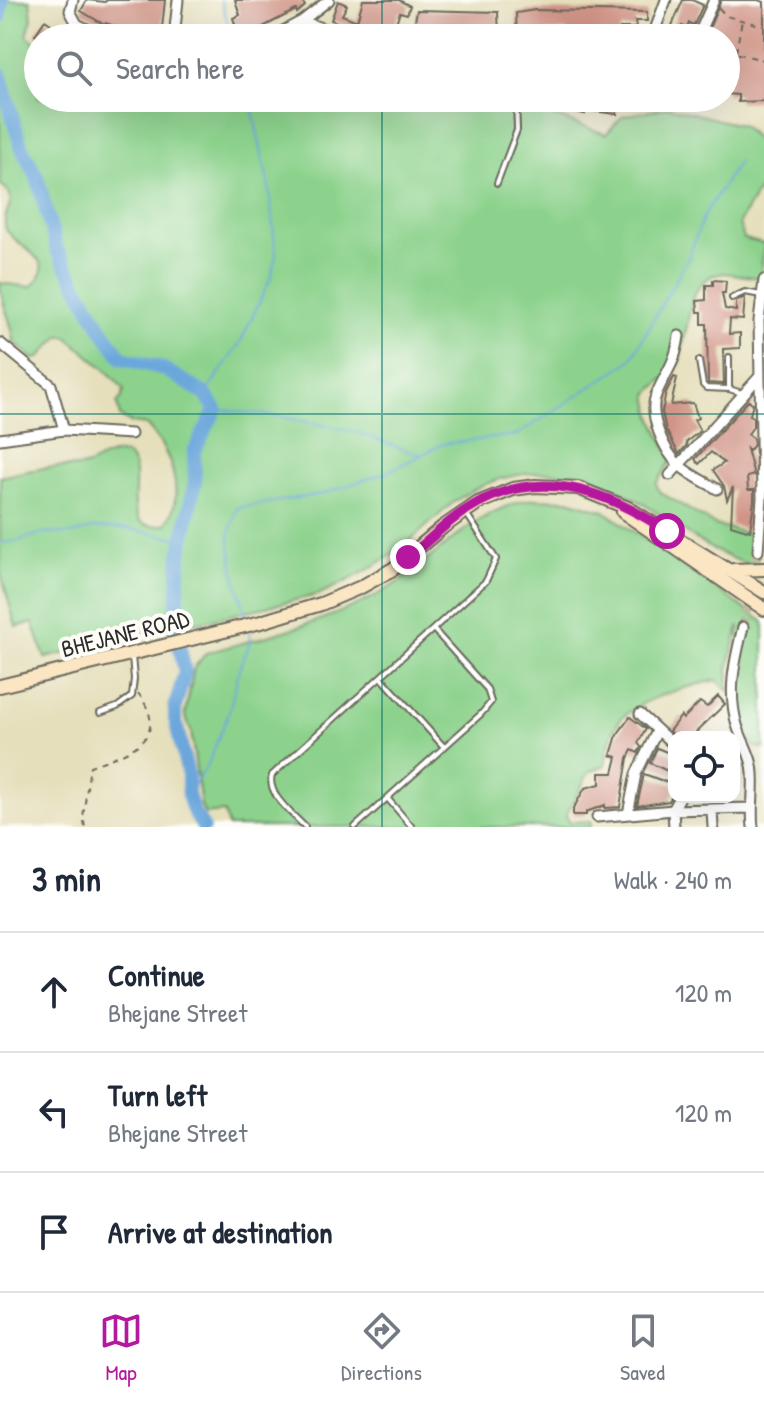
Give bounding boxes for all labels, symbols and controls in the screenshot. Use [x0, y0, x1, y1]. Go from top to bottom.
search box [24, 24, 740, 112]
icon: search [52, 46, 96, 90]
text: Search here [116, 48, 244, 88]
route start [649, 513, 685, 549]
route end [390, 539, 426, 575]
street label: BHEJANE ROAD [58, 602, 193, 664]
map controls [668, 731, 740, 803]
button: locate [668, 731, 740, 803]
text: 3 min [32, 856, 101, 902]
text: Walk · 240 m [614, 862, 732, 897]
text: Continue [108, 955, 205, 995]
icon: ahead [32, 970, 76, 1014]
text: 120 m [675, 975, 732, 1010]
text: Bhejane Street [108, 995, 247, 1030]
text: Turn left [108, 1075, 207, 1115]
icon: left [32, 1090, 76, 1134]
text: 120 m [675, 1095, 732, 1130]
text: Bhejane Street [108, 1115, 247, 1150]
icon: arrive [32, 1210, 76, 1254]
text: Arrive at destination [108, 1212, 333, 1252]
tab: Map [99, 1309, 143, 1387]
tab: Directions [341, 1309, 422, 1387]
tab: Saved [620, 1309, 665, 1387]

